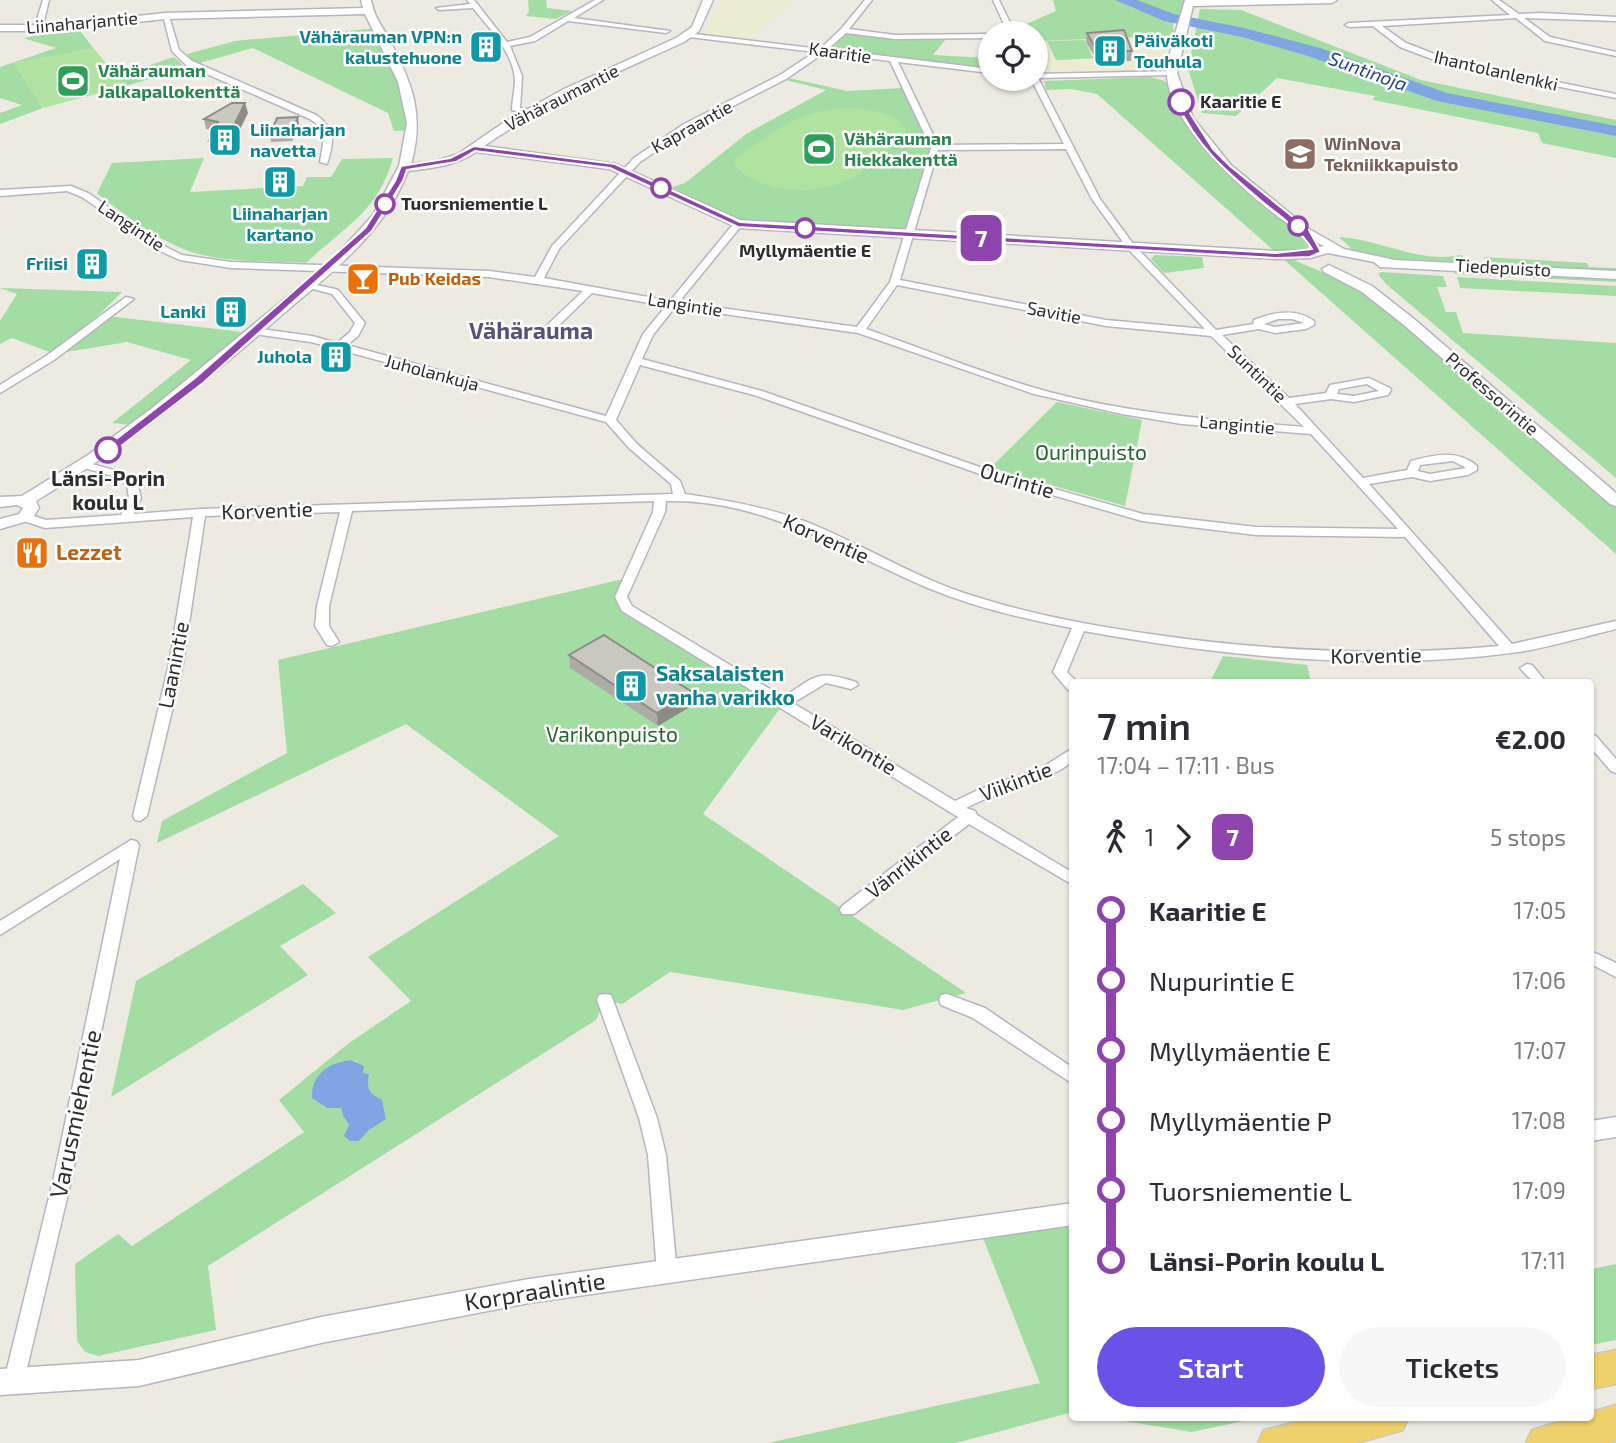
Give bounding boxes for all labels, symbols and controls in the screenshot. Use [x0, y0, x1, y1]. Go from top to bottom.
street label: Liinaharjantie [25, 6, 139, 38]
map controls [978, 21, 1048, 91]
button: locate [978, 21, 1048, 91]
place label: Vähärauman VPN:n kalustehuone [300, 25, 462, 68]
building icon: Vähärauman VPN:n kalustehuone [467, 28, 505, 66]
place label: Päiväkoti Touhula [1134, 29, 1213, 72]
building icon: Päiväkoti Touhula [1091, 32, 1129, 70]
street label: Kaaritie [807, 37, 873, 67]
street label: Ihantolanlenkki [1432, 45, 1560, 95]
water label: Suntinoja [1326, 46, 1410, 95]
place label: Vähärauman Jalkapallokenttä [98, 59, 240, 102]
street label: Vähäraumantie [501, 59, 622, 135]
sports icon: Vähärauman Jalkapallokenttä [54, 62, 92, 100]
marker: Kaaritie E [1168, 89, 1194, 115]
place label: Kaaritie E [1200, 90, 1281, 112]
street label: Kapraantie [647, 95, 736, 157]
place label: Liinaharjan navetta [250, 118, 346, 161]
building icon: Liinaharjan navetta [206, 121, 244, 159]
place label: Vähärauman Hiekkakenttä [844, 127, 958, 170]
sports icon: Vähärauman Hiekkakenttä [800, 130, 838, 168]
place label: WinNova Tekniikkapuisto [1324, 132, 1458, 175]
school or university icon: WinNova Tekniikkapuisto [1281, 135, 1319, 173]
building icon: Liinaharjan kartano [261, 163, 299, 201]
unlabelled marker [651, 178, 671, 198]
place label: Tuorsniementie L [401, 192, 548, 214]
marker: Tuorsniementie L [375, 194, 395, 214]
street label: Langintie [94, 195, 169, 255]
place label: Liinaharjan kartano [232, 202, 328, 245]
line badge: 7 [958, 215, 1004, 261]
unlabelled marker [1288, 216, 1308, 236]
marker: Myllymäentie E [795, 218, 815, 238]
text: 7 [975, 223, 987, 252]
place label: Myllymäentie E [739, 239, 871, 261]
building icon: Friisi [73, 245, 111, 283]
place label: Friisi [26, 252, 68, 274]
street label: Tiedepuisto [1455, 254, 1552, 280]
bar icon: Pub Keidas [344, 260, 382, 298]
place label: Pub Keidas [388, 267, 481, 289]
street label: Langintie [646, 287, 724, 321]
building icon: Lanki [212, 293, 250, 331]
street label: Savitie [1025, 296, 1083, 328]
place label: Lanki [160, 300, 206, 322]
district label: Vähärauma [469, 316, 593, 344]
building icon: Juhola [317, 338, 355, 376]
street label: Suntintie [1224, 340, 1292, 407]
place label: Juhola [257, 345, 312, 367]
street label: Professorintie [1442, 347, 1544, 440]
street label: Juholankuja [383, 349, 482, 395]
street label: Langintie [1198, 410, 1276, 438]
marker: Länsi-Porin koulu L [95, 437, 121, 463]
park label: Ourinpuisto [1035, 439, 1147, 464]
street label: Ourintie [977, 456, 1058, 503]
place label: Länsi-Porin koulu L [51, 465, 165, 514]
street label: Korventie [221, 495, 313, 524]
street label: Korventie [780, 508, 873, 568]
restaurant icon: Lezzet [13, 534, 51, 572]
place label: Lezzet [56, 539, 122, 564]
street label: Laanintie [152, 619, 193, 710]
street label: Korventie [1330, 641, 1422, 668]
place label: Saksalaisten vanha varikko [656, 660, 795, 709]
building icon: Saksalaisten vanha varikko [612, 667, 650, 705]
text: 7 min [1097, 702, 1191, 748]
street label: Varikontie [806, 708, 902, 779]
park label: Varikonpuisto [546, 721, 678, 746]
text: €2.00 [1495, 723, 1566, 754]
text: 17:04 – 17:11 · Bus [1097, 751, 1275, 779]
street label: Viikintie [976, 755, 1055, 806]
icon: walk [1097, 818, 1135, 856]
icon: forward [1164, 818, 1202, 856]
street label: Vänrikintie [860, 821, 956, 903]
text: 7 [1226, 822, 1239, 851]
text: 1 [1145, 823, 1154, 851]
text: 5 stops [1490, 823, 1566, 851]
text: Kaaritie E [1149, 895, 1267, 926]
text: 17:05 [1513, 896, 1566, 924]
text: Nupurintie E [1149, 965, 1295, 996]
text: 17:06 [1513, 966, 1566, 994]
street label: Varusmiehentie [43, 1027, 107, 1200]
text: Myllymäentie E [1149, 1035, 1331, 1066]
text: 17:07 [1514, 1036, 1566, 1064]
text: Myllymäentie P [1149, 1105, 1332, 1136]
text: 17:08 [1512, 1106, 1566, 1134]
text: Tuorsniementie L [1149, 1175, 1352, 1206]
text: 17:09 [1513, 1176, 1566, 1204]
text: Länsi-Porin koulu L [1149, 1245, 1384, 1276]
text: 17:11 [1521, 1246, 1566, 1274]
street label: Korpraalintie [462, 1265, 607, 1316]
button: Start [1097, 1327, 1325, 1407]
button: Tickets [1339, 1327, 1566, 1407]

